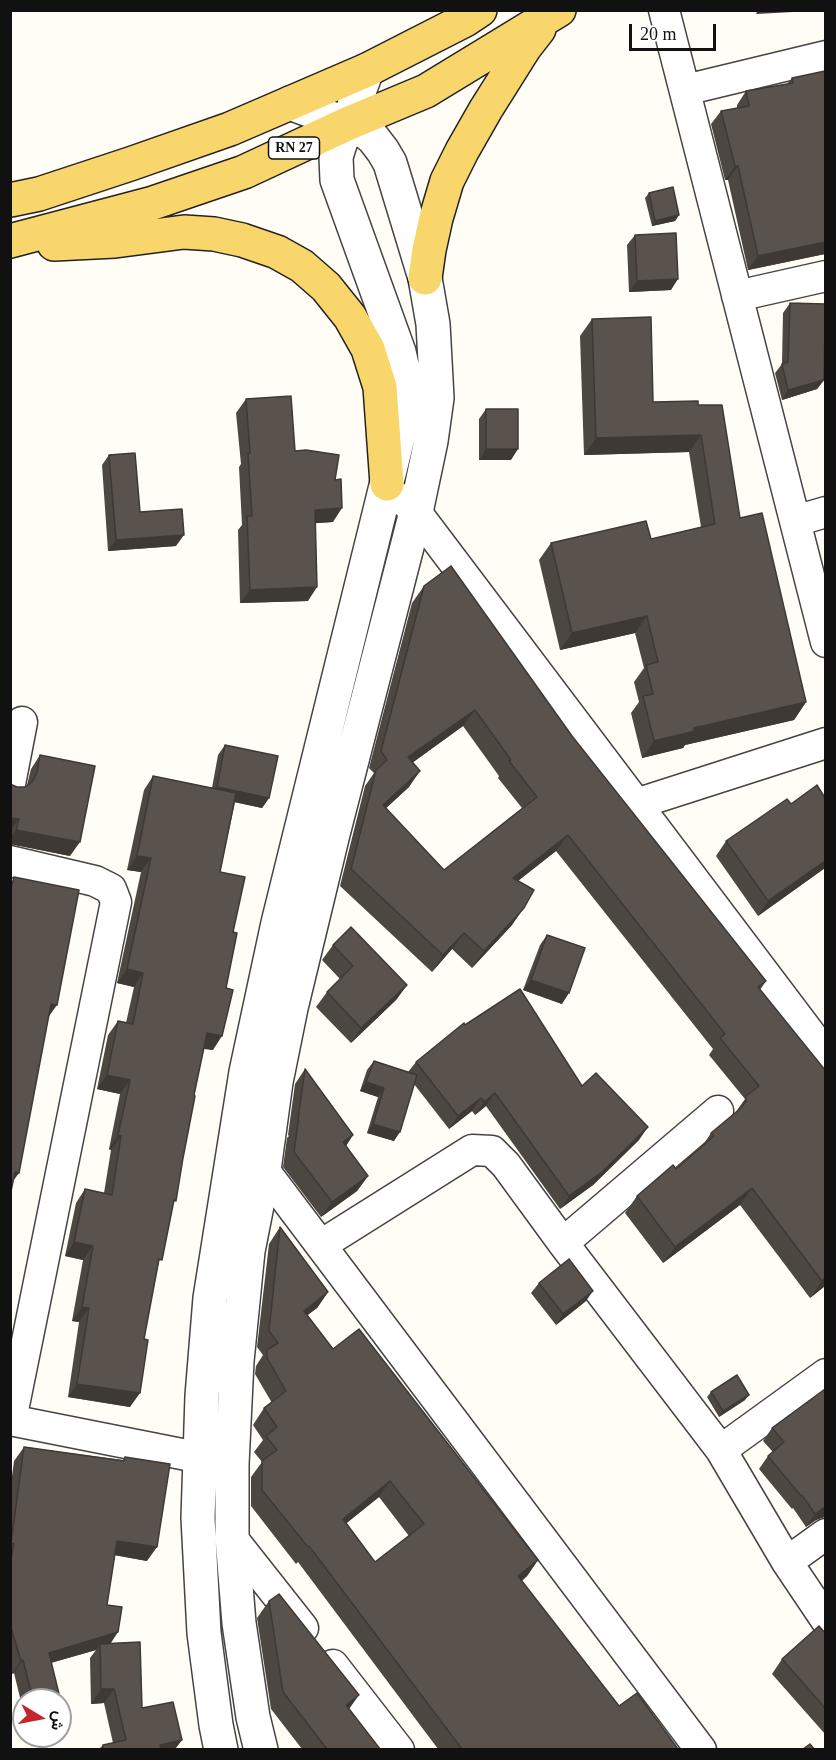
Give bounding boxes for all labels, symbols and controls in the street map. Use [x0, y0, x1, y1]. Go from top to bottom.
scale bar [632, 12, 719, 50]
text: 20 m [640, 24, 677, 44]
road number: RN 27 [268, 137, 320, 159]
north arrow [12, 1688, 72, 1748]
text: ش [48, 1710, 68, 1732]

